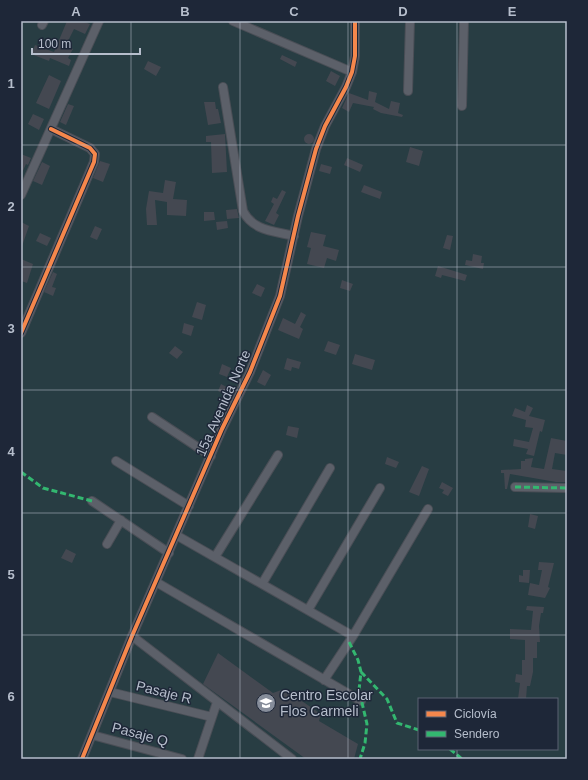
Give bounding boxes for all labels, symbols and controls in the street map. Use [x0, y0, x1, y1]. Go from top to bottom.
text: A [71, 4, 81, 19]
text: B [180, 4, 190, 19]
text: C [289, 4, 299, 19]
text: D [398, 4, 408, 19]
text: E [508, 4, 517, 19]
scale bar [32, 30, 140, 56]
text: 100 m [38, 37, 71, 51]
text: 1 [7, 76, 15, 91]
text: 2 [7, 199, 15, 214]
text: 3 [7, 321, 15, 336]
street label: 15a Avenida Norte [192, 347, 254, 459]
text: 4 [7, 444, 15, 459]
text: 5 [7, 567, 15, 582]
street label: Pasaje R [135, 677, 193, 707]
place label: Centro Escolar Flos Carmeli [280, 687, 373, 719]
text: 6 [7, 689, 15, 704]
school or university icon: Centro Escolar Flos Carmeli [255, 692, 277, 714]
legend [418, 698, 558, 750]
text: Ciclovía [454, 707, 497, 721]
street label: Pasaje Q [110, 719, 170, 749]
text: Sendero [454, 727, 500, 741]

